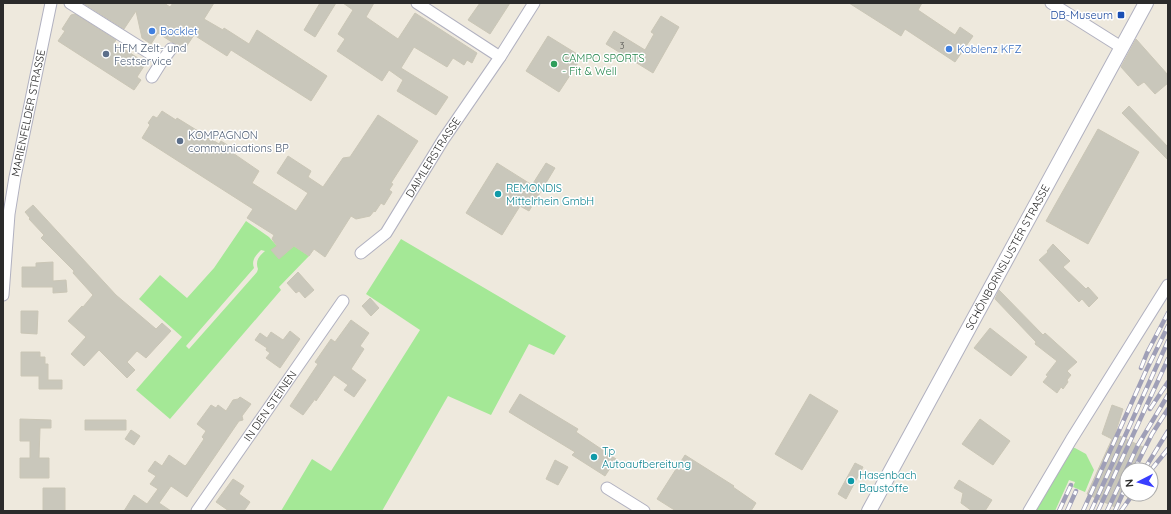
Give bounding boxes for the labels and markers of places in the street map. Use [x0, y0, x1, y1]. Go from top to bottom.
place label: DB-Museum [1051, 8, 1113, 22]
marker: DB-Museum [1116, 10, 1126, 20]
place label: Bocklet [160, 24, 198, 38]
marker: Bocklet [147, 26, 157, 36]
place label: HFM Zelt- und Festservice [114, 41, 186, 68]
place label: Koblenz KFZ [957, 42, 1022, 56]
marker: Koblenz KFZ [944, 44, 954, 54]
marker: HFM Zelt- und Festservice [101, 49, 111, 59]
place label: CAMPO SPORTS - Fit & Well [562, 51, 645, 78]
marker: CAMPO SPORTS - Fit & Well [549, 59, 559, 69]
place label: KOMPAGNON communications BP [188, 128, 289, 155]
marker: KOMPAGNON communications BP [175, 136, 185, 146]
place label: REMONDIS Mittelrhein GmbH [506, 181, 594, 208]
marker: REMONDIS Mittelrhein GmbH [493, 189, 503, 199]
place label: Tp Autoaufbereitung [602, 444, 691, 471]
marker: Tp Autoaufbereitung [589, 452, 599, 462]
place label: Hasenbach Baustoffe [859, 468, 917, 495]
marker: Hasenbach Baustoffe [846, 476, 856, 486]

